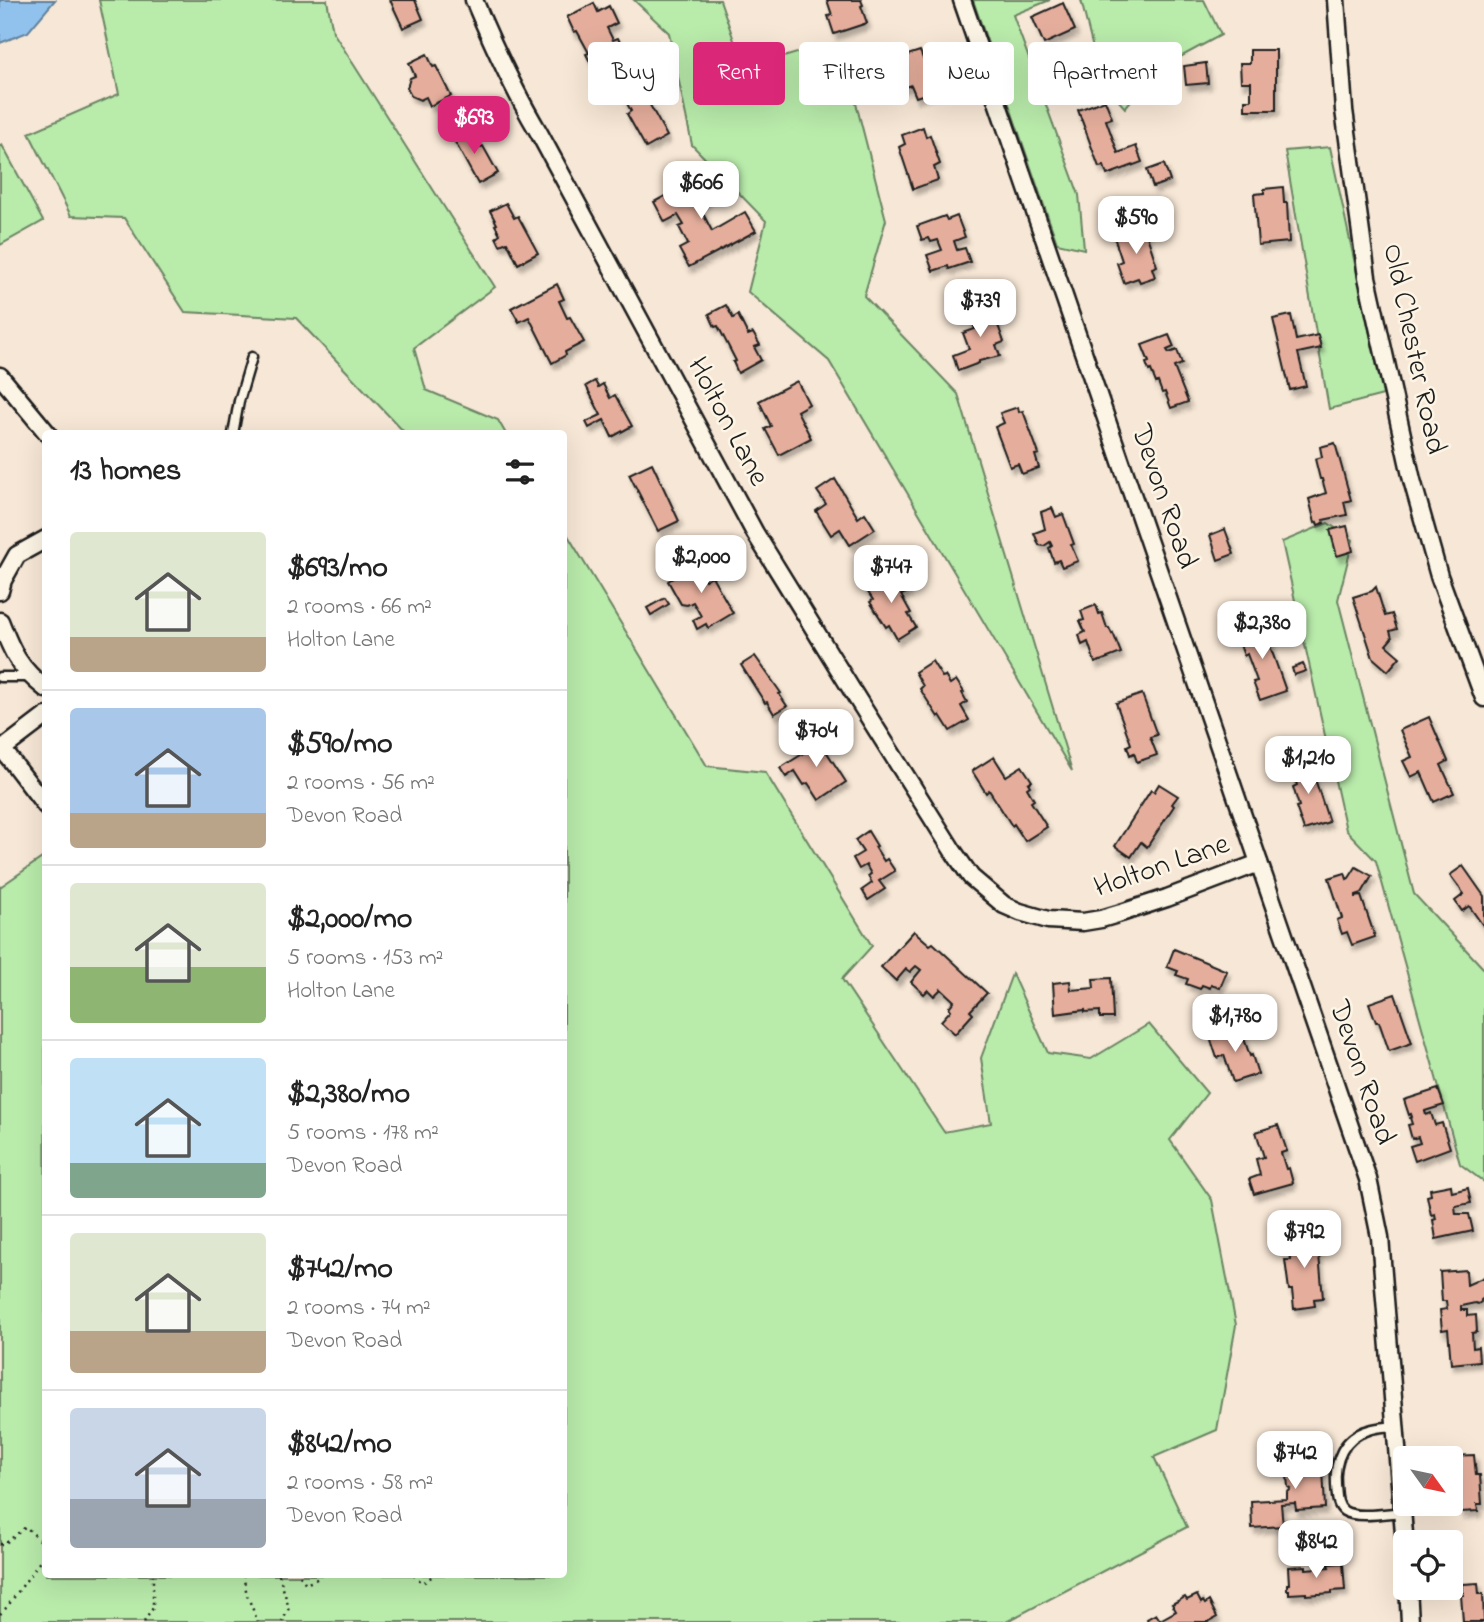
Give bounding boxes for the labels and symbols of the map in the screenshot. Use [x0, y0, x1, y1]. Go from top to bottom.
pin: $693 [433, 96, 515, 156]
pin: $606 [660, 162, 742, 221]
pin: $590 [1095, 196, 1177, 256]
street label: Old Chester Road [1369, 240, 1457, 458]
pin: $739 [939, 280, 1021, 339]
street label: Holton Lane [675, 350, 780, 495]
street label: Devon Road [1117, 418, 1208, 575]
pin: $2,000 [644, 536, 758, 595]
pin: $747 [850, 546, 932, 605]
pin: $2,380 [1205, 602, 1319, 661]
pin: $704 [775, 710, 857, 769]
pin: $1,210 [1251, 736, 1365, 796]
street label: Holton Lane [1088, 823, 1236, 911]
street label: Devon Road [1315, 994, 1406, 1151]
pin: $1,780 [1178, 995, 1292, 1054]
pin: $792 [1263, 1210, 1345, 1270]
pin: $742 [1254, 1432, 1336, 1491]
north arrow [1393, 1446, 1463, 1516]
pin: $842 [1275, 1520, 1357, 1580]

